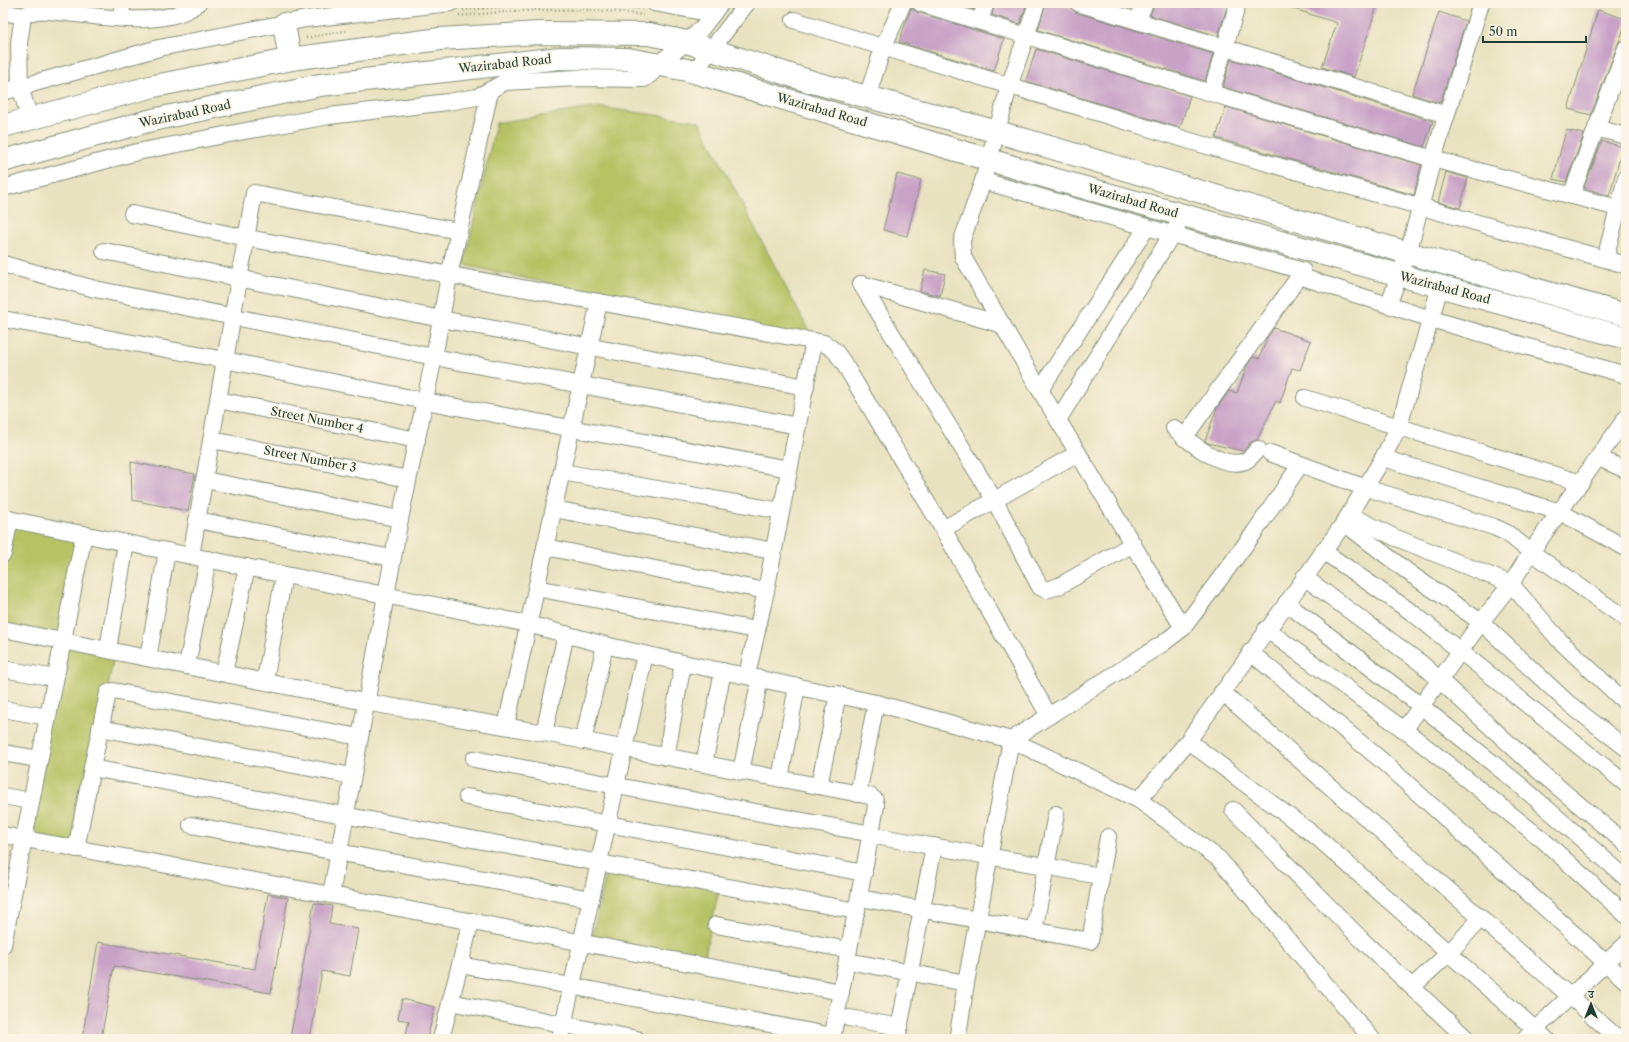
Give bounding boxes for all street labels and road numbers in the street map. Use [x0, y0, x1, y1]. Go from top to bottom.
street label: Wazirabad Road [457, 51, 553, 76]
street label: Wazirabad Road [774, 89, 870, 130]
street label: Wazirabad Road [137, 96, 233, 131]
street label: Wazirabad Road [1085, 180, 1181, 221]
street label: Wazirabad Road [1397, 268, 1493, 307]
street label: Street Number 4 [269, 403, 365, 436]
street label: Street Number 3 [263, 442, 358, 475]

